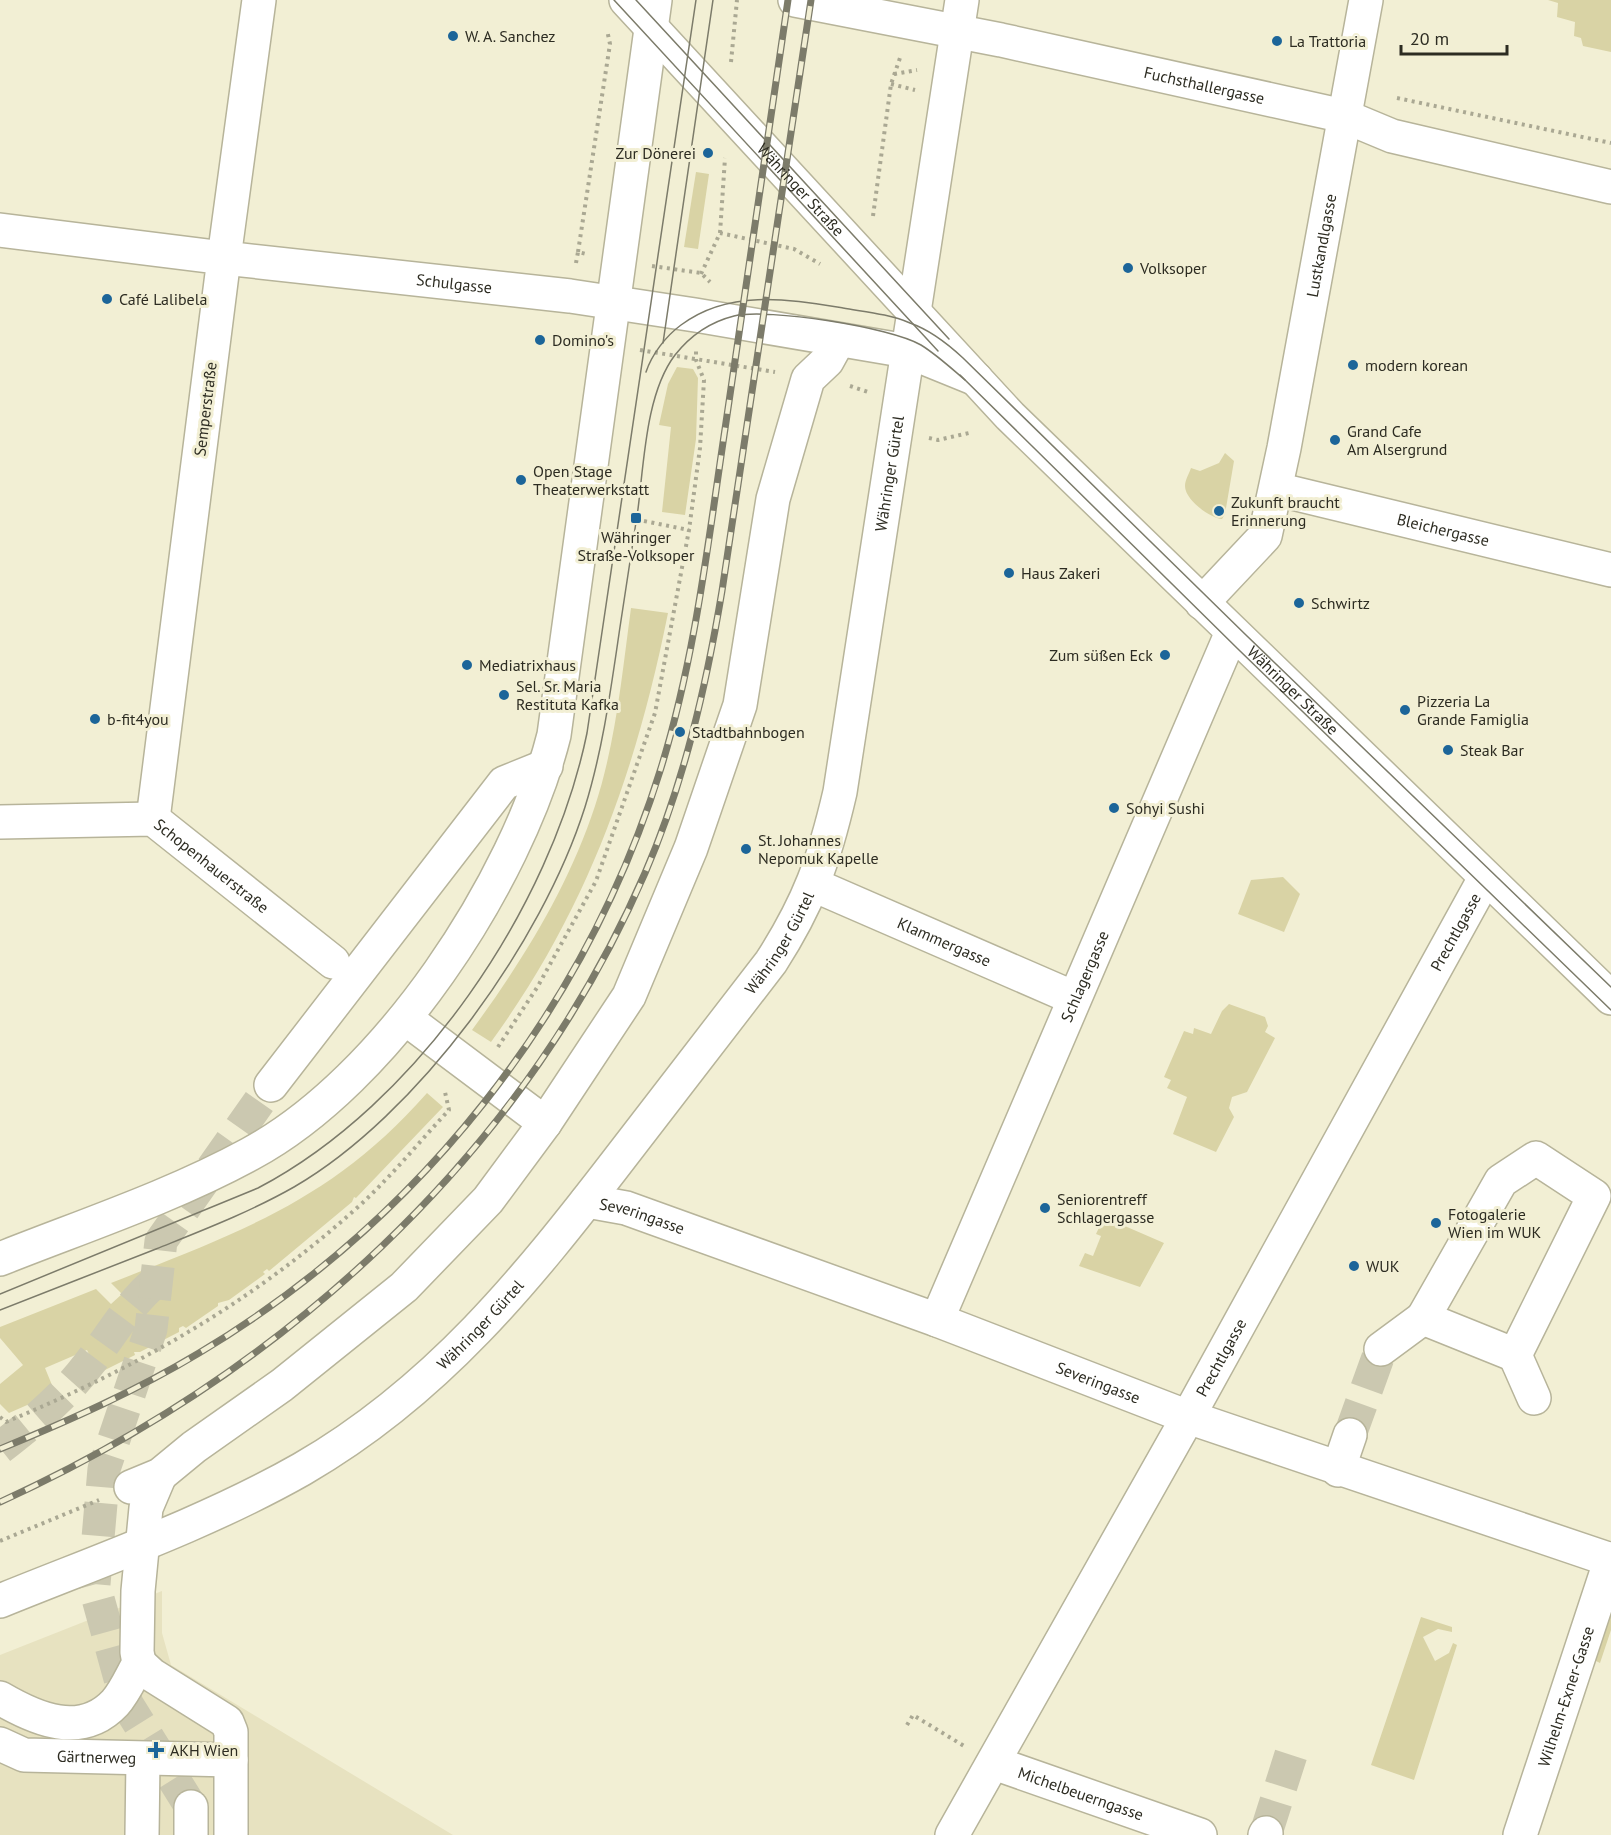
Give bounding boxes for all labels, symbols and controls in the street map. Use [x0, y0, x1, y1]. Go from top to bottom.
scale bar [1401, 18, 1508, 56]
place label: W. A. Sanchez [465, 26, 556, 46]
text: 20 m [1410, 27, 1449, 50]
marker: W. A. Sanchez [446, 29, 460, 43]
place label: La Trattoria [1289, 31, 1366, 51]
marker: La Trattoria [1270, 34, 1284, 48]
street label: Fuchsthallergasse [1142, 62, 1266, 108]
street label: Währinger Straße [753, 139, 849, 240]
place label: Zur Dönerei [616, 143, 696, 163]
marker: Zur Dönerei [701, 146, 715, 160]
street label: Lustkandlgasse [1302, 192, 1340, 299]
place label: Volksoper [1139, 258, 1207, 278]
marker: Volksoper [1121, 261, 1135, 275]
street label: Schulgasse [415, 269, 493, 297]
place label: Café Lalibela [119, 289, 207, 309]
marker: Café Lalibela [100, 292, 114, 306]
place label: Domino's [552, 330, 614, 350]
marker: Domino's [533, 333, 547, 347]
place label: modern korean [1365, 355, 1468, 375]
marker: modern korean [1346, 358, 1360, 372]
street label: Semperstraße [189, 361, 221, 457]
street label: Währinger Gürtel [870, 414, 908, 533]
place label: Grand Cafe Am Alsergrund [1347, 421, 1447, 459]
marker: Grand Cafe Am Alsergrund [1328, 433, 1342, 447]
place label: Open Stage Theaterwerkstatt [533, 461, 650, 499]
marker: Open Stage Theaterwerkstatt [514, 473, 528, 487]
place label: Zukunft braucht Erinnerung [1231, 492, 1340, 530]
marker: Zukunft braucht Erinnerung [1212, 504, 1226, 518]
street label: Bleichergasse [1395, 509, 1491, 550]
marker: Währinger Straße-Volksoper [629, 511, 643, 525]
place label: Währinger Straße-Volksoper [578, 527, 695, 565]
place label: Haus Zakeri [1021, 563, 1101, 583]
marker: Haus Zakeri [1002, 566, 1016, 580]
place label: Schwirtz [1311, 593, 1370, 613]
marker: Schwirtz [1292, 596, 1306, 610]
street label: Währinger Straße [1243, 641, 1343, 739]
place label: Zum süßen Eck [1049, 645, 1153, 665]
marker: Zum süßen Eck [1158, 648, 1172, 662]
place label: Mediatrixhaus [479, 655, 576, 675]
marker: Mediatrixhaus [460, 658, 474, 672]
place label: Sel. Sr. Maria Restituta Kafka [516, 676, 619, 714]
marker: Sel. Sr. Maria Restituta Kafka [497, 688, 511, 702]
place label: Pizzeria La Grande Famiglia [1417, 691, 1529, 729]
marker: Pizzeria La Grande Famiglia [1398, 703, 1412, 717]
place label: b-fit4you [107, 709, 169, 729]
marker: b-fit4you [88, 712, 102, 726]
place label: Stadtbahnbogen [692, 722, 805, 742]
marker: Stadtbahnbogen [673, 725, 687, 739]
place label: Steak Bar [1460, 740, 1525, 760]
marker: Steak Bar [1441, 743, 1455, 757]
place label: Sohyi Sushi [1126, 798, 1205, 818]
marker: Sohyi Sushi [1107, 801, 1121, 815]
street label: Schopenhauerstraße [150, 814, 273, 917]
place label: St. Johannes Nepomuk Kapelle [758, 830, 879, 868]
marker: St. Johannes Nepomuk Kapelle [739, 842, 753, 856]
street label: Währinger Gürtel [740, 888, 818, 998]
street label: Prechtlgasse [1426, 889, 1485, 974]
street label: Klammergasse [894, 912, 994, 971]
street label: Schlagergasse [1056, 928, 1113, 1025]
place label: Seniorentreff Schlagergasse [1057, 1189, 1154, 1227]
street label: Severingasse [598, 1193, 687, 1238]
marker: Seniorentreff Schlagergasse [1038, 1201, 1052, 1215]
place label: Fotogalerie Wien im WUK [1448, 1204, 1542, 1242]
marker: Fotogalerie Wien im WUK [1429, 1216, 1443, 1230]
place label: WUK [1366, 1256, 1400, 1276]
marker: WUK [1347, 1259, 1361, 1273]
street label: Währinger Gürtel [432, 1275, 528, 1374]
street label: Prechtlgasse [1191, 1315, 1250, 1400]
street label: Severingasse [1053, 1357, 1143, 1408]
street label: Wilhelm-Exner-Gasse [1533, 1623, 1598, 1769]
place label: AKH Wien [170, 1740, 238, 1760]
marker: AKH Wien [147, 1741, 165, 1759]
street label: Gärtnerweg [57, 1746, 137, 1768]
street label: Michelbeuerngasse [1015, 1762, 1146, 1825]

